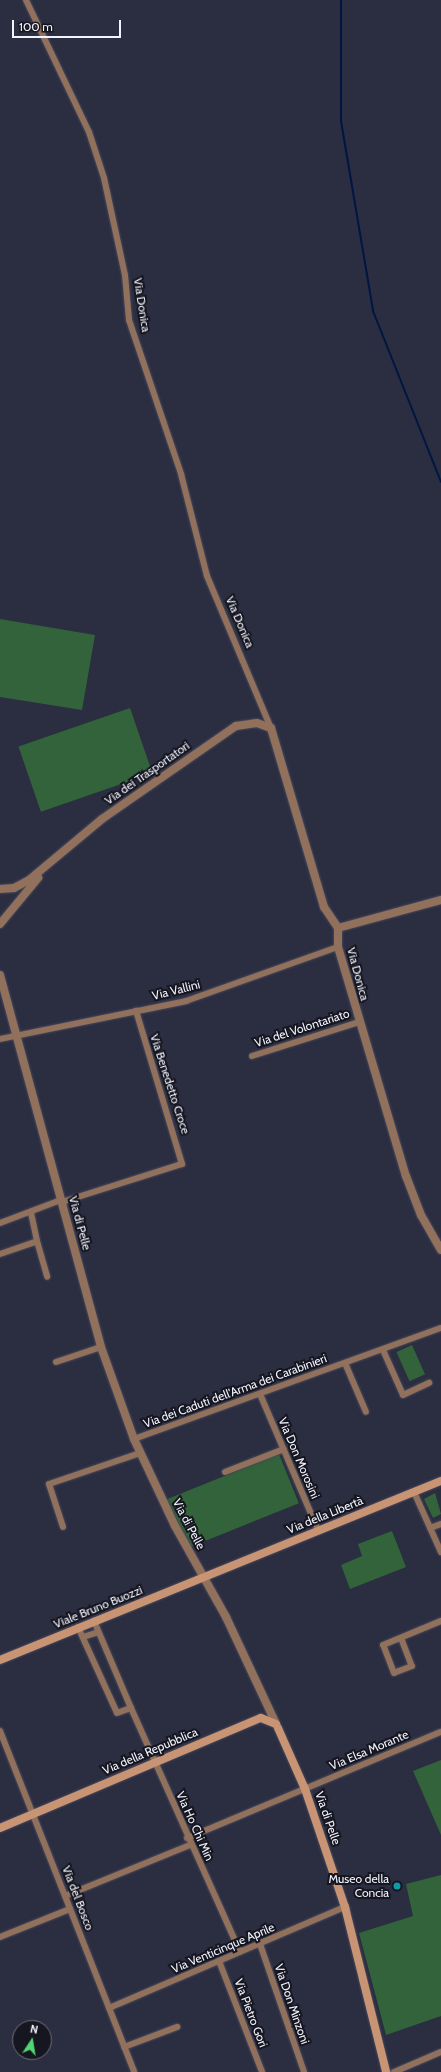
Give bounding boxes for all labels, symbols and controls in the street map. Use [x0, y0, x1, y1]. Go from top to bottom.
scale bar [14, 12, 123, 38]
text: 100 m [19, 19, 53, 34]
street label: Via Donica [131, 277, 153, 333]
street label: Via Donica [223, 594, 257, 650]
street label: Via dei Trasportatori [102, 738, 192, 808]
street label: Via Donica [344, 946, 372, 1002]
street label: Via Vallini [151, 977, 201, 1003]
street label: Via del Volontariato [253, 1006, 351, 1050]
street label: Via Benedetto Croce [147, 1032, 193, 1136]
street label: Via di Pelle [66, 1194, 94, 1252]
street label: Via dei Caduti dell'Arma dei Carabinieri [141, 1351, 329, 1431]
street label: Via Don Morosini [275, 1415, 323, 1501]
street label: Via della Libertà [285, 1493, 365, 1537]
street label: Via di Pelle [170, 1496, 208, 1552]
street label: Viale Bruno Buozzi [51, 1583, 145, 1631]
street label: Via della Repubblica [100, 1724, 200, 1778]
street label: Via Elsa Morante [327, 1727, 411, 1773]
street label: Via Ho Chi Min [173, 1789, 217, 1863]
street label: Via di Pelle [312, 1789, 344, 1847]
street label: Via del Bosco [59, 1864, 97, 1932]
place label: Museo della Concia [328, 1872, 389, 1900]
marker: Museo della Concia [392, 1881, 402, 1891]
street label: Via Venticinque Aprile [169, 1920, 277, 1976]
street label: Via Don Minzoni [272, 1962, 312, 2046]
street label: Via Pietro Gori [231, 1977, 271, 2049]
north arrow [12, 2020, 52, 2060]
text: N [29, 2022, 40, 2037]

